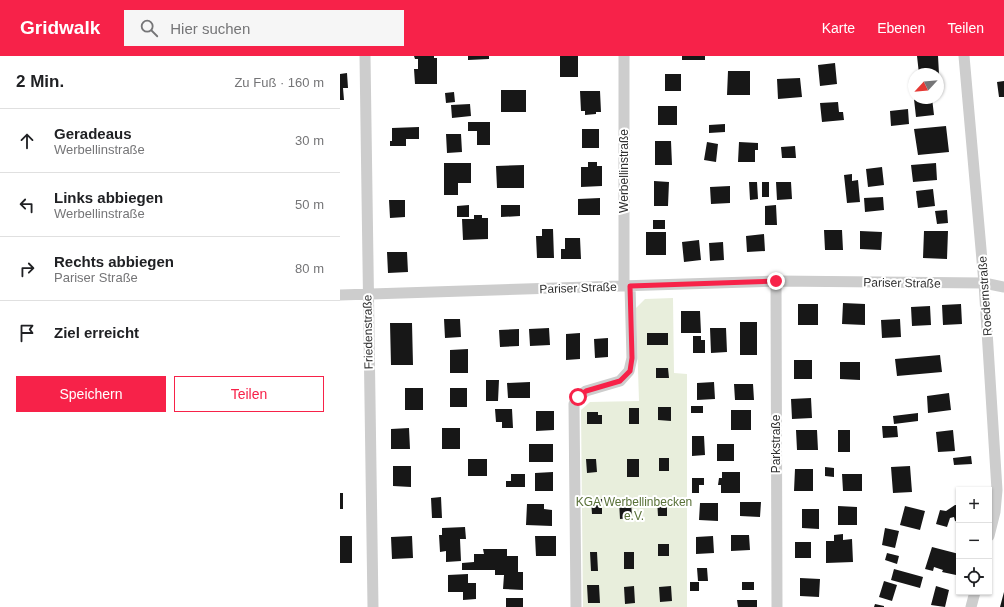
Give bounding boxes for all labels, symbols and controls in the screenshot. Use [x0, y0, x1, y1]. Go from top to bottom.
search box [124, 10, 404, 46]
text: Gridwalk [20, 17, 100, 38]
icon: search [138, 17, 160, 39]
text: Hier suchen [170, 20, 250, 37]
text: Karte [822, 20, 855, 36]
text: Ebenen [877, 20, 925, 36]
text: Teilen [947, 20, 984, 36]
north arrow [908, 68, 944, 104]
text: 2 Min. [16, 72, 64, 91]
text: Zu Fuß · 160 m [234, 75, 324, 90]
text: Geradeaus [54, 125, 132, 142]
street label: Werbellinstraße [617, 129, 631, 213]
icon: ahead [16, 130, 38, 152]
text: 30 m [295, 133, 324, 148]
text: Werbellinstraße [54, 142, 145, 157]
text: Links abbiegen [54, 189, 163, 206]
icon: left [16, 194, 38, 216]
text: 50 m [295, 197, 324, 212]
text: Werbellinstraße [54, 206, 145, 221]
text: Rechts abbiegen [54, 253, 174, 270]
street label: Roedernstraße [975, 255, 995, 336]
icon: right [16, 258, 38, 280]
text: 80 m [295, 261, 324, 276]
text: Pariser Straße [54, 270, 138, 285]
route end [767, 272, 785, 290]
street label: Pariser Straße [863, 275, 941, 291]
street label: Pariser Straße [539, 280, 617, 296]
street label: Friedenstraße [360, 294, 376, 369]
icon: arrive [16, 322, 38, 344]
text: Ziel erreicht [54, 324, 139, 341]
button: Speichern [16, 376, 166, 412]
button: Teilen [174, 376, 324, 412]
route start [569, 388, 587, 406]
street label: Parkstraße [769, 414, 783, 473]
map controls [956, 487, 992, 595]
button: + [956, 487, 992, 523]
park label: KGA Werbellinbecken e.V. [576, 495, 692, 523]
button: − [956, 523, 992, 559]
button: locate [956, 559, 992, 595]

